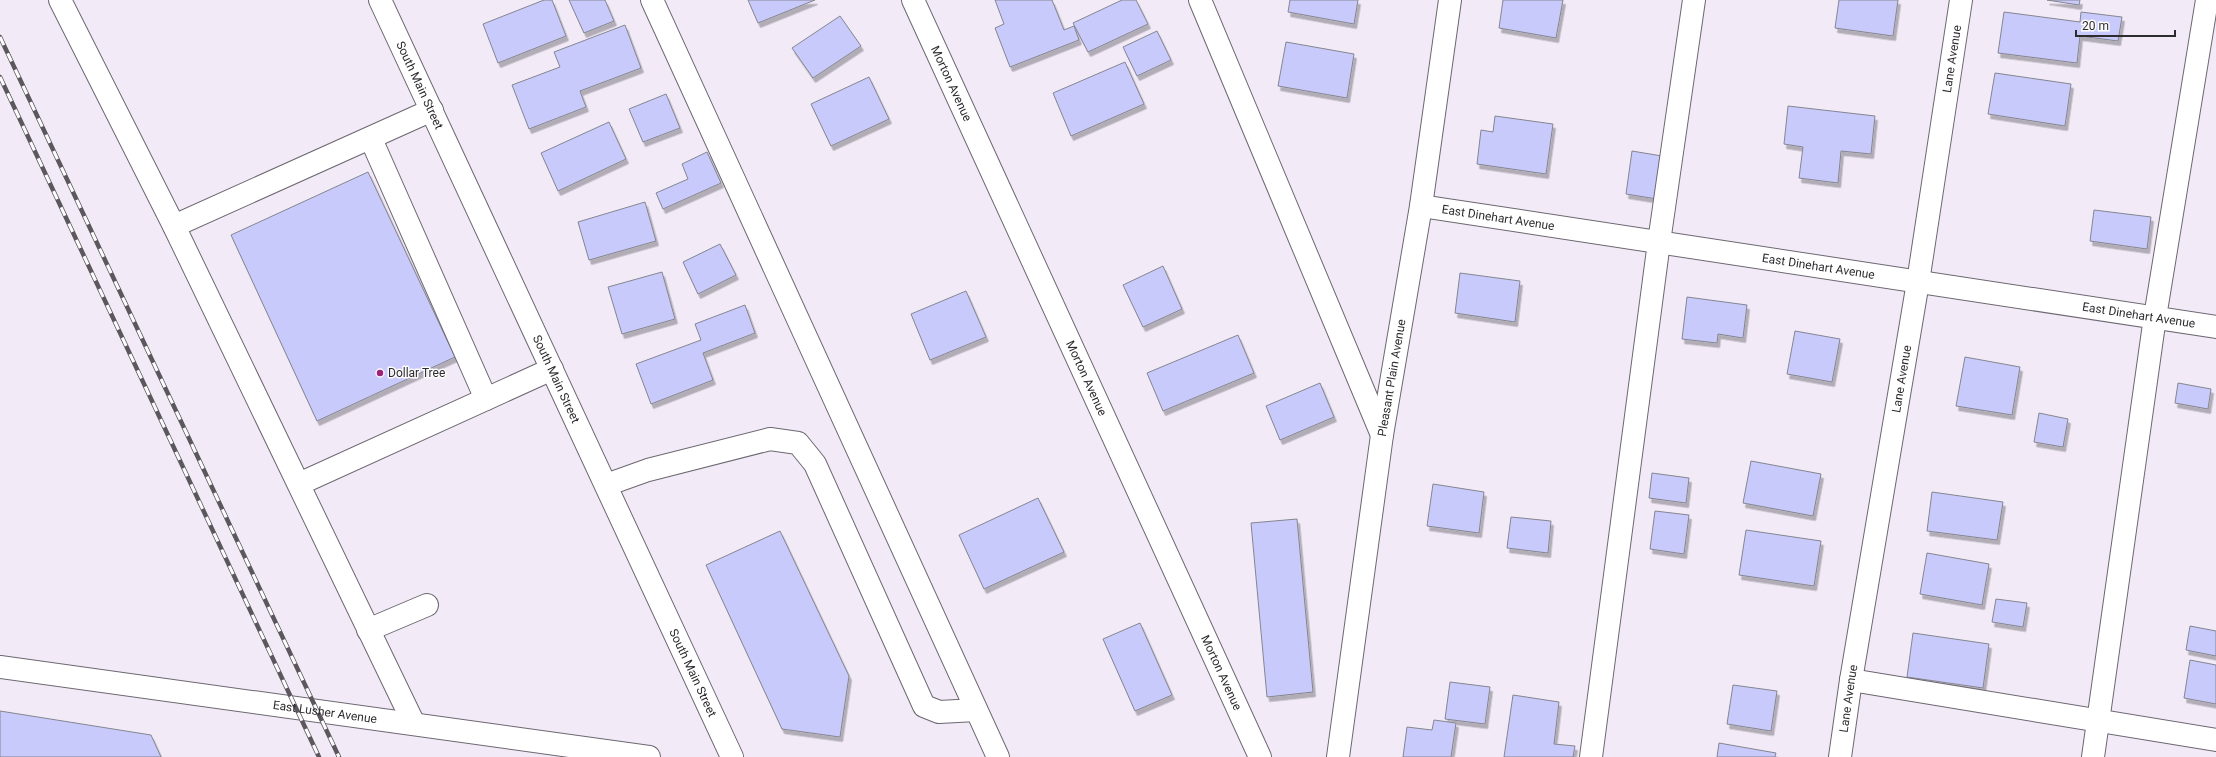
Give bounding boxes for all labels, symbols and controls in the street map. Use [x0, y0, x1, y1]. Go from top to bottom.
scale bar [2076, 12, 2175, 38]
text: 20 m [2082, 19, 2109, 33]
street label: Lane Avenue [1940, 24, 1964, 94]
street label: South Main Street [393, 39, 446, 131]
street label: Morton Avenue [928, 44, 975, 123]
street label: East Dinehart Avenue [1441, 202, 1556, 233]
street label: East Dinehart Avenue [1761, 251, 1876, 282]
street label: East Dinehart Avenue [2081, 300, 2196, 331]
street label: Pleasant Plain Avenue [1375, 318, 1409, 437]
street label: South Main Street [530, 333, 583, 425]
street label: Morton Avenue [1063, 338, 1110, 418]
street label: Lane Avenue [1889, 344, 1914, 414]
place label: Dollar Tree [388, 366, 445, 380]
marker: Dollar Tree [375, 368, 385, 378]
street label: South Main Street [666, 627, 719, 719]
street label: Morton Avenue [1198, 633, 1245, 713]
street label: Lane Avenue [1837, 664, 1860, 733]
street label: East Lusher Avenue [272, 698, 378, 726]

